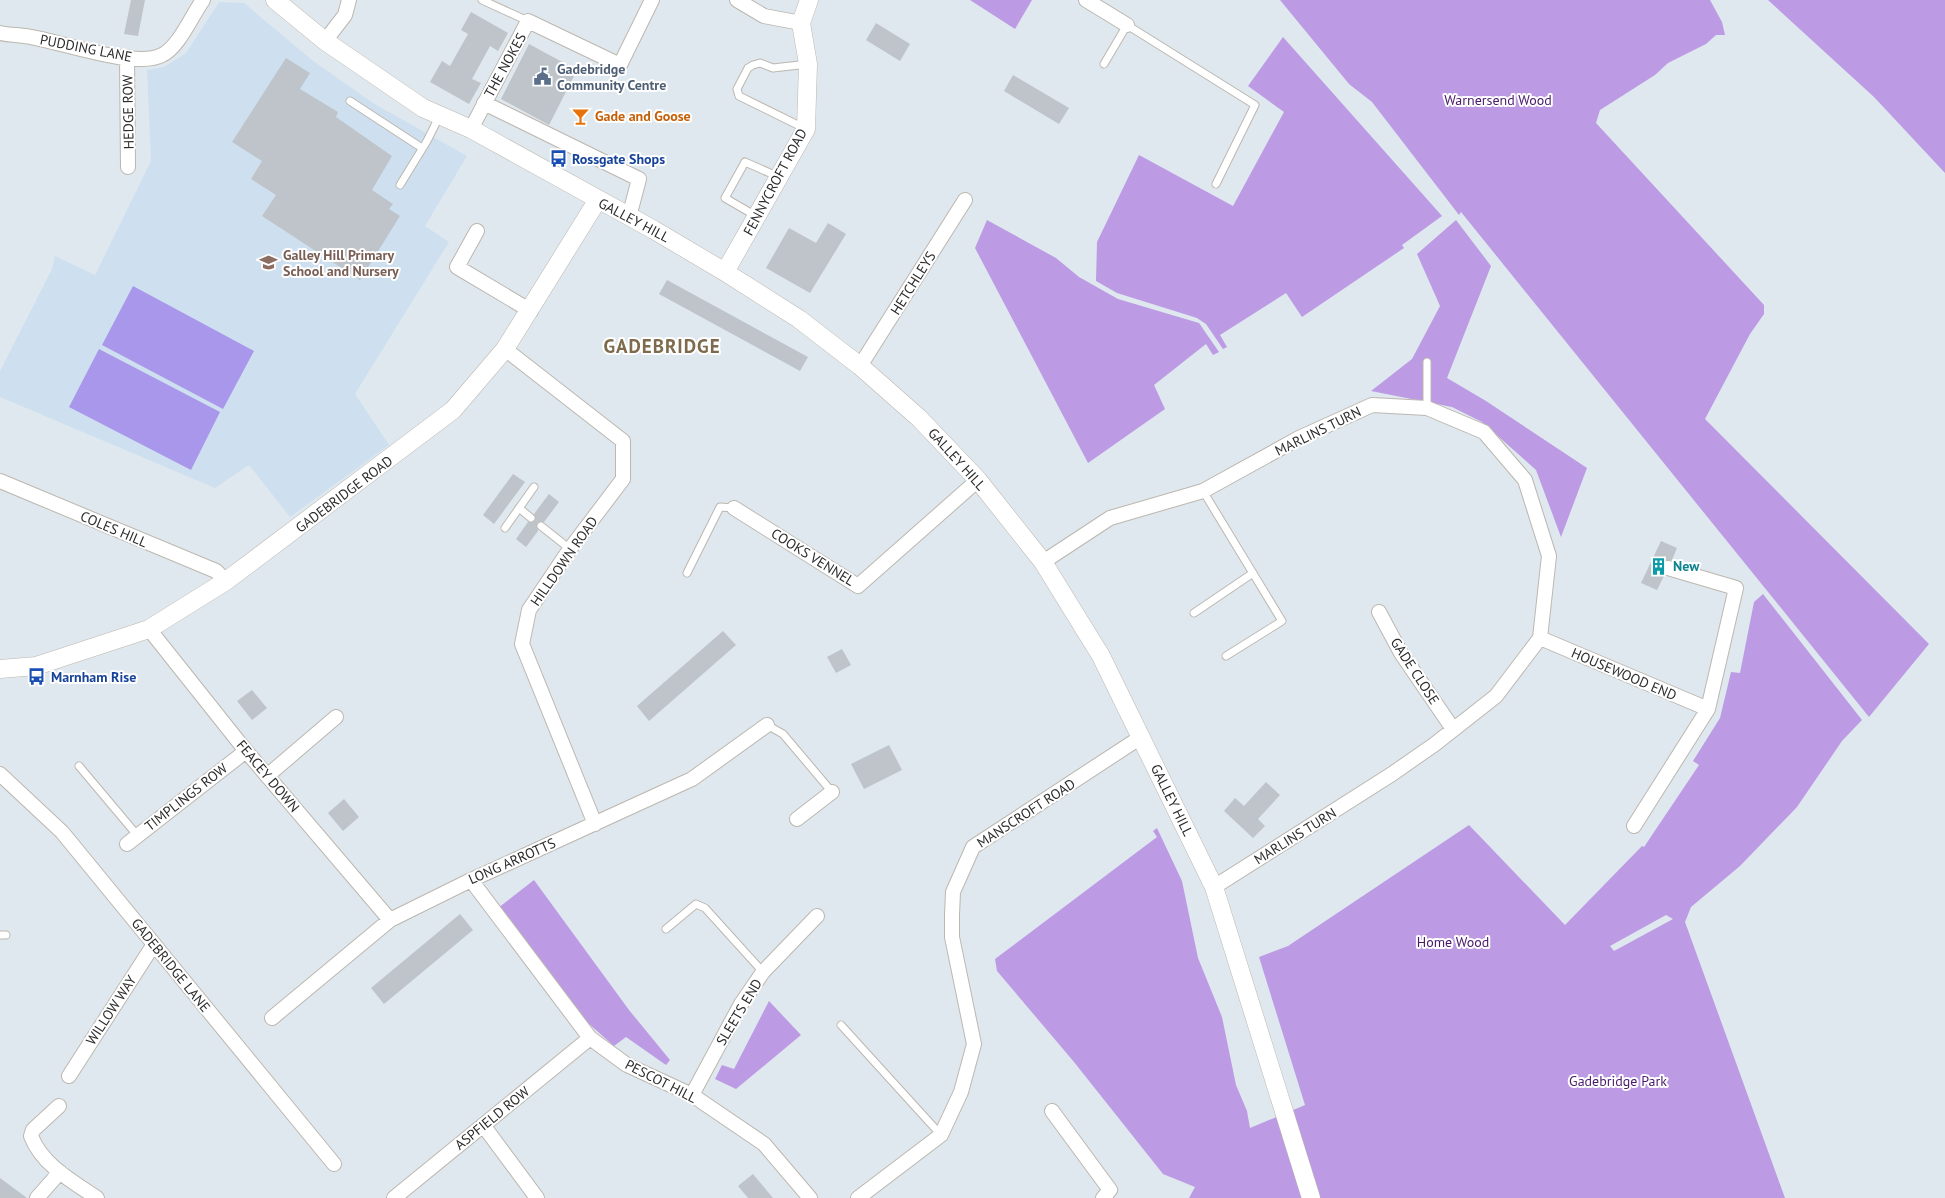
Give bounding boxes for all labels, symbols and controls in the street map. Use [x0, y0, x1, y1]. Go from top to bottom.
street label: PUDDING LANE [38, 30, 134, 66]
street label: THE NOKES [480, 30, 530, 100]
place label: Gadebridge Community Centre [557, 60, 666, 94]
public building icon: Gadebridge Community Centre [533, 67, 553, 87]
street label: HEDGE ROW [118, 74, 138, 149]
park label: Warnersend Wood [1444, 91, 1552, 109]
bar icon: Gade and Goose [571, 106, 591, 126]
place label: Gade and Goose [595, 107, 691, 125]
street label: FENNYCROFT ROAD [739, 125, 811, 239]
bus stop icon: Rossgate Shops [548, 149, 568, 169]
place label: Rossgate Shops [572, 150, 665, 168]
street label: GALLEY HILL [595, 194, 673, 246]
place label: Galley Hill Primary School and Nursery [283, 246, 399, 280]
street label: HETCHLEYS [886, 248, 940, 318]
school or university icon: Galley Hill Primary School and Nursery [259, 253, 279, 273]
district label: GADEBRIDGE [603, 334, 721, 358]
street label: MARLINS TURN [1272, 402, 1364, 460]
street label: GALLEY HILL [924, 424, 990, 494]
street label: GADEBRIDGE ROAD [292, 452, 396, 536]
street label: COLES HILL [78, 507, 150, 551]
street label: HILLDOWN ROAD [526, 513, 602, 609]
street label: COOKS VENNEL [768, 524, 858, 590]
building icon: New [1649, 556, 1669, 576]
place label: New [1673, 557, 1700, 575]
street label: GADE CLOSE [1387, 634, 1443, 708]
street label: HOUSEWOOD END [1569, 644, 1679, 704]
bus stop icon: Marnham Rise [27, 667, 47, 687]
place label: Marnham Rise [51, 668, 136, 686]
street label: FEACEY DOWN [233, 736, 303, 816]
street label: TIMPLINGS ROW [141, 759, 231, 835]
street label: GALLEY HILL [1147, 761, 1197, 839]
street label: MANSCROFT ROAD [973, 774, 1079, 852]
street label: MARLINS TURN [1250, 804, 1340, 868]
street label: LONG ARROTTS [466, 834, 558, 888]
street label: GADEBRIDGE LANE [128, 914, 214, 1016]
park label: Home Wood [1417, 933, 1489, 951]
street label: WILLOW WAY [82, 972, 140, 1048]
street label: SLEETS END [712, 975, 766, 1049]
street label: PESCOT HILL [622, 1055, 700, 1107]
park label: Gadebridge Park [1569, 1072, 1667, 1090]
street label: ASPFIELD ROW [451, 1082, 533, 1154]

